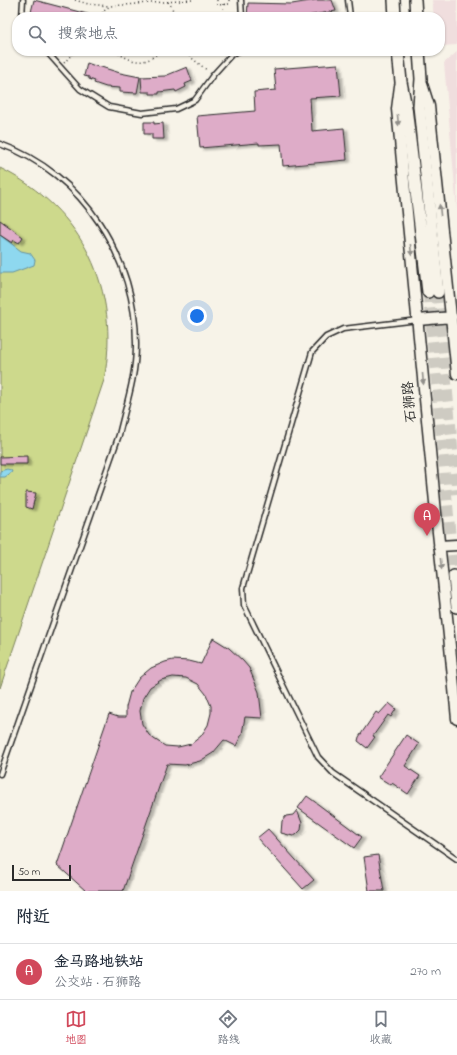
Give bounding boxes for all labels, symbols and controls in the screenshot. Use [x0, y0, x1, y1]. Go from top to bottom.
search box [12, 12, 445, 56]
icon: search [26, 23, 48, 45]
text: 搜索地点 [58, 23, 118, 45]
one-way arrow [395, 114, 401, 126]
one-way arrow [437, 204, 443, 216]
one-way arrow [408, 244, 414, 256]
your location [187, 306, 207, 326]
one-way arrow [420, 373, 427, 385]
street label: 石狮路 [398, 380, 422, 424]
pin: A [414, 503, 440, 536]
one-way arrow [438, 558, 444, 570]
scale bar [12, 863, 71, 882]
text: 50 m [18, 864, 40, 880]
text: 附近 [16, 905, 50, 930]
text: 金马路地铁站 [54, 951, 144, 973]
text: A [25, 962, 33, 981]
text: 270 m [410, 962, 441, 981]
text: 公交站 · 石狮路 [54, 973, 141, 992]
tab: 地图 [65, 1008, 87, 1048]
tab: 路线 [217, 1008, 239, 1048]
tab: 收藏 [370, 1008, 392, 1048]

